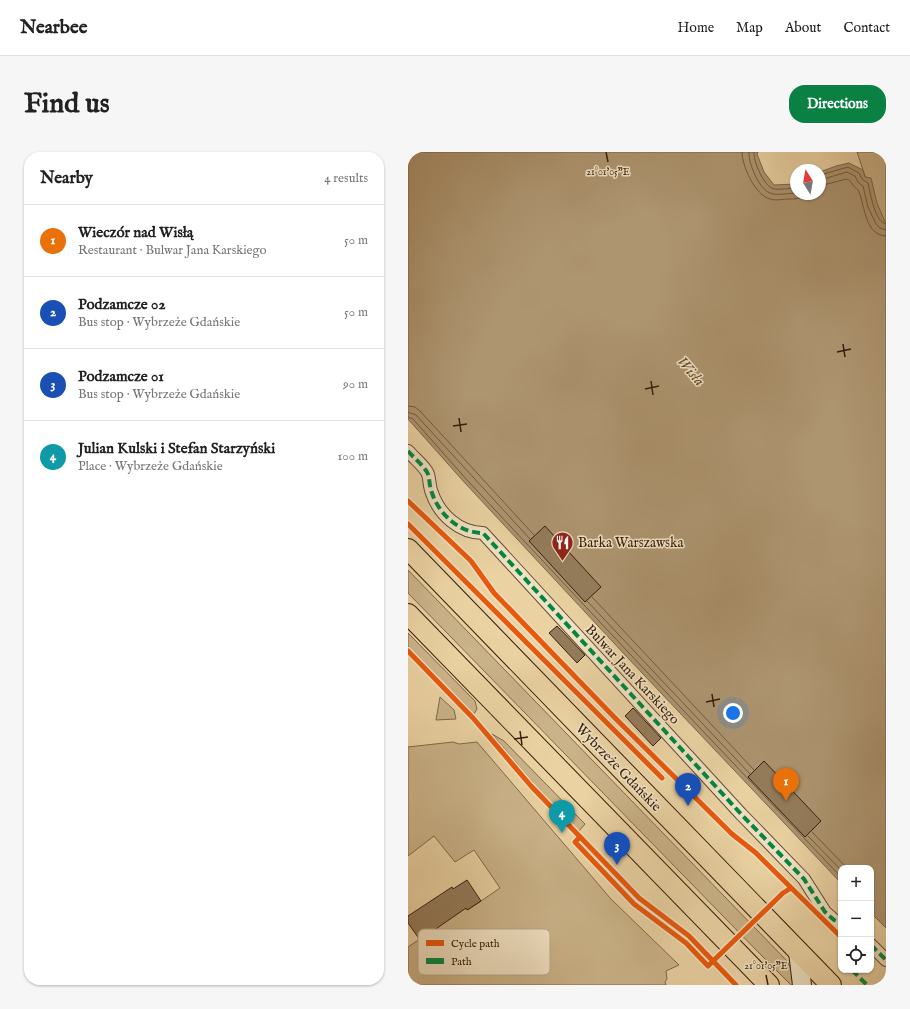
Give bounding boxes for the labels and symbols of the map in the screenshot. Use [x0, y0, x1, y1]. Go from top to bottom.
north arrow [790, 164, 826, 200]
text: 21°01'05"E [586, 166, 630, 179]
water label: Wisła [673, 353, 709, 390]
restaurant icon: Barka Warszawska [550, 529, 576, 562]
place label: Barka Warszawska [578, 534, 685, 552]
street label: Bulwar Jana Karskiego [581, 621, 684, 729]
your location [723, 703, 743, 723]
street label: Wybrzeże Gdańskie [571, 720, 665, 816]
pin: 1 [773, 768, 799, 801]
pin: 2 [675, 773, 701, 806]
pin: 4 [549, 800, 575, 833]
pin: 3 [604, 832, 630, 865]
legend [418, 929, 550, 975]
text: Cycle path [451, 937, 500, 951]
text: Path [451, 955, 472, 969]
text: 21°01'05"E [744, 960, 788, 973]

